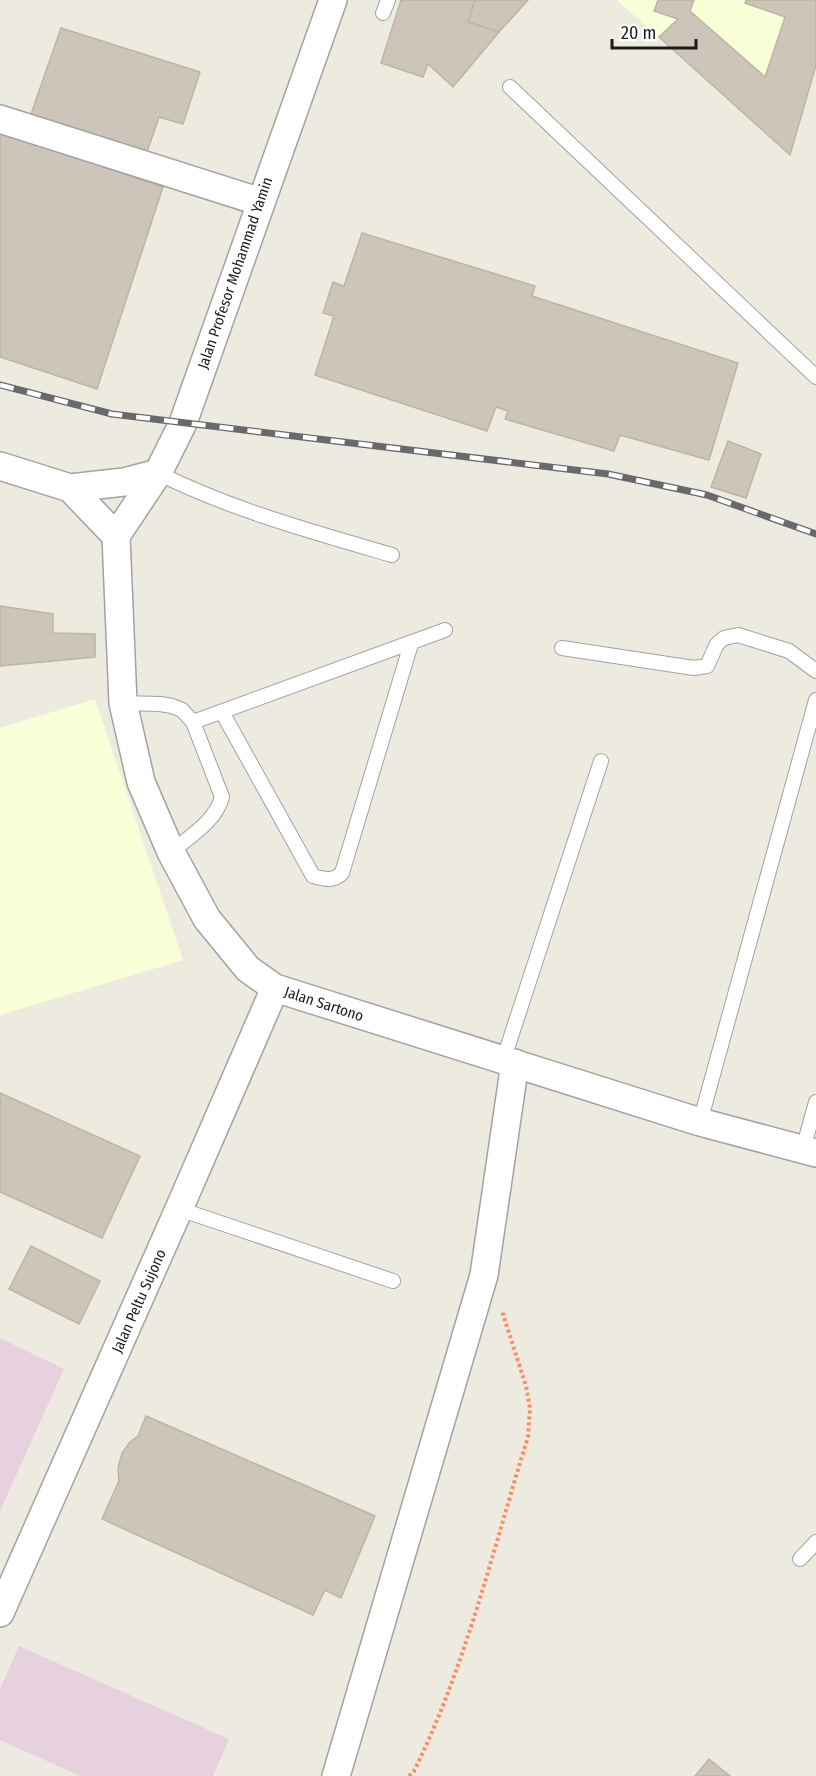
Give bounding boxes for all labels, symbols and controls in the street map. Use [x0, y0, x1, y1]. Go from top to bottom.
scale bar [612, 12, 696, 50]
text: 20 m [621, 22, 656, 44]
street label: Jalan Profesor Mohammad Yamin [194, 175, 276, 371]
street label: Jalan Sartono [282, 983, 366, 1025]
street label: Jalan Peltu Sujono [108, 1246, 170, 1356]

